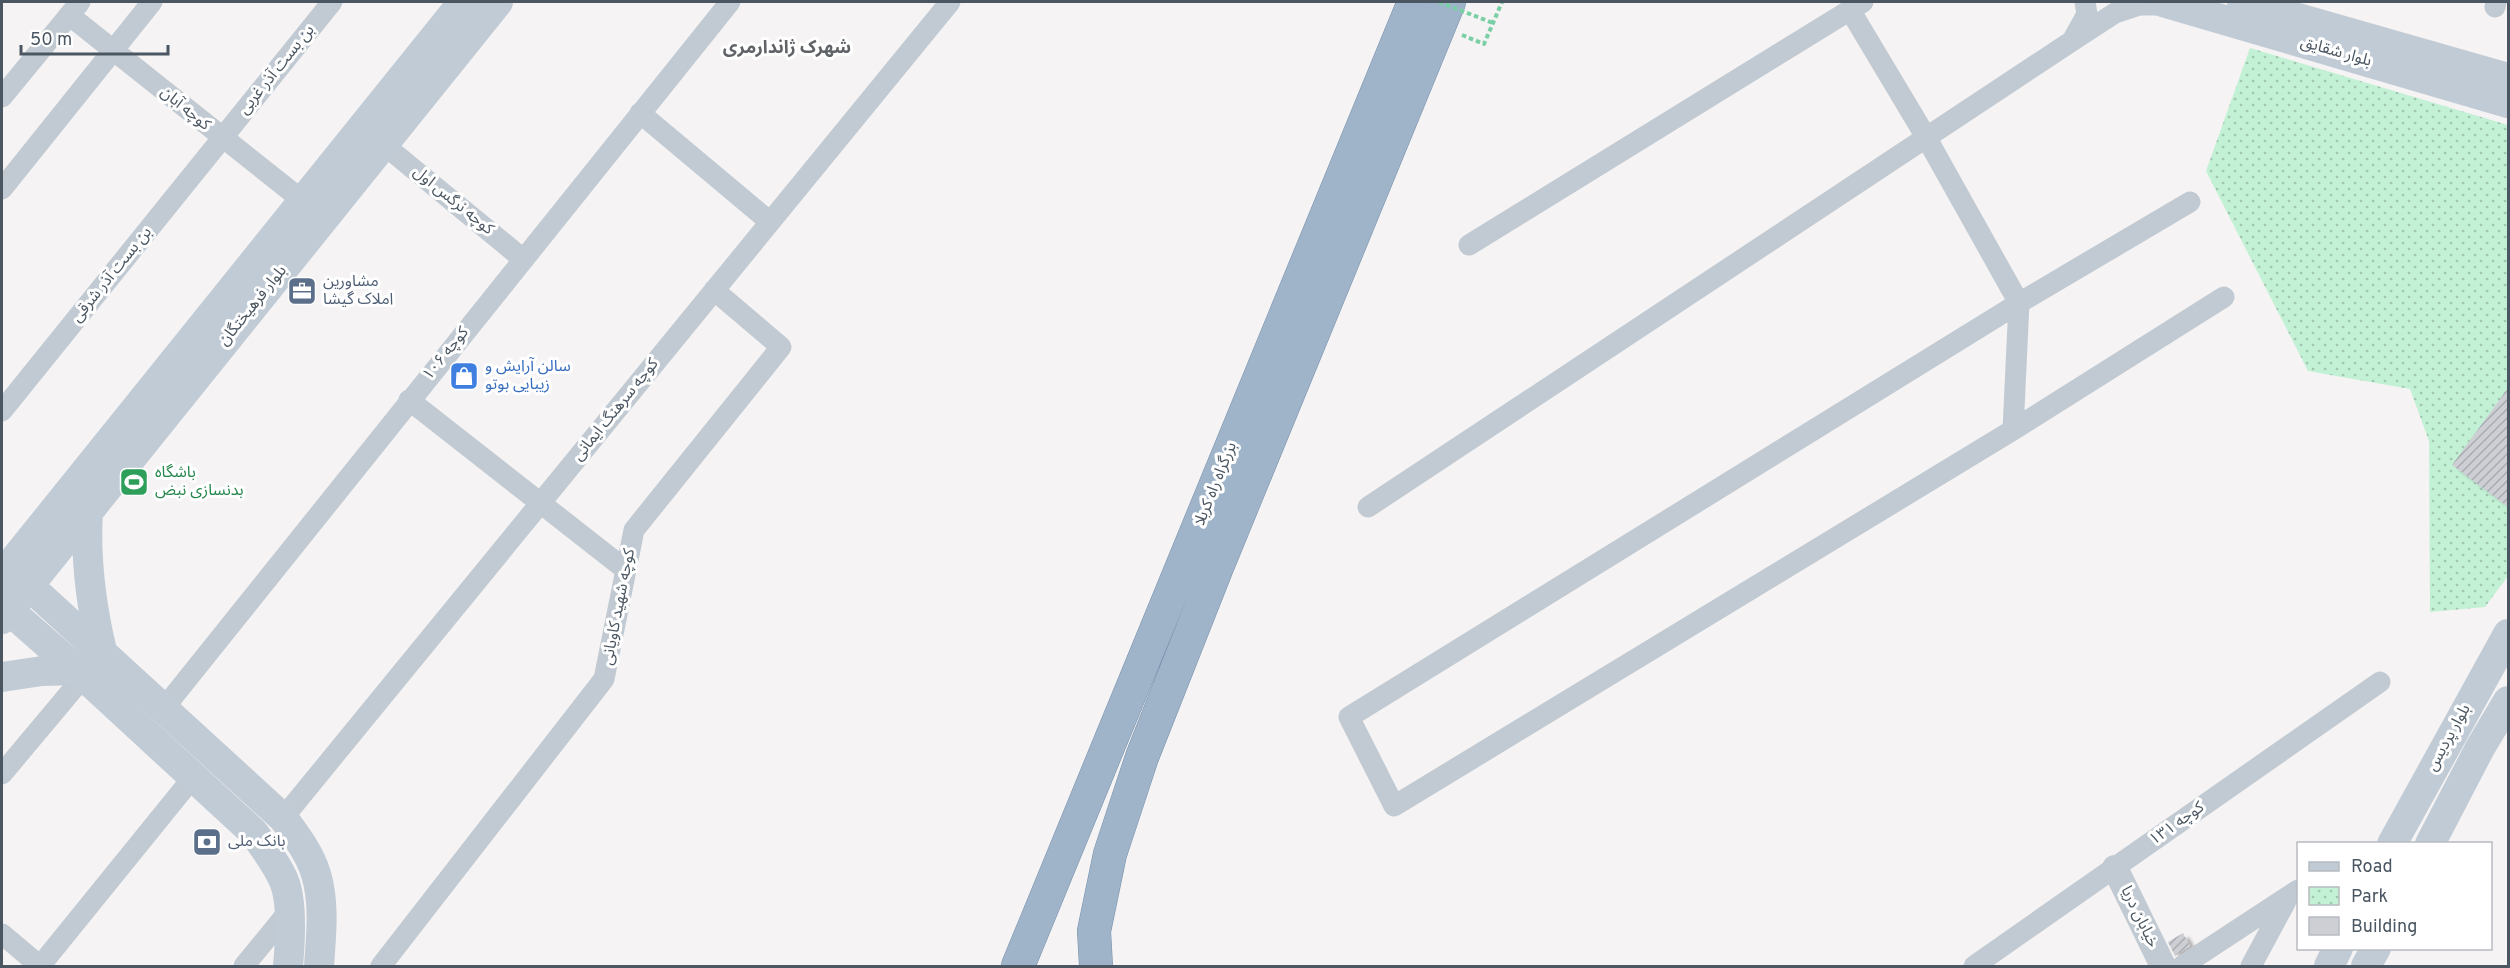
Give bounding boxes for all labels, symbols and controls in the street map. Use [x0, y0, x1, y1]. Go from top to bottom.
scale bar [21, 18, 168, 56]
street label: بن بست آذر غربی [235, 21, 319, 119]
text: 50 m [30, 29, 72, 52]
street label: بلوار شقایق [2298, 32, 2374, 72]
district label: شهرک ژاندارمری [723, 37, 851, 60]
street label: کوچه آبان [156, 83, 214, 136]
street label: کوچه نرگس اول [409, 162, 498, 240]
street label: بن بست آذر شرقی [67, 223, 157, 327]
street label: بلوار فرهیختگان [214, 262, 292, 350]
place label: مشاورین املاک گیشا [323, 272, 393, 310]
office icon: مشاورین املاک گیشا [286, 275, 318, 307]
street label: کوچه ۱۰۶ [419, 323, 474, 385]
street label: کوچه سرهنگ ایمانی [569, 354, 664, 465]
place label: سالن آرایش و زیبایی بوتو [485, 357, 571, 395]
shop icon: سالن آرایش و زیبایی بوتو [448, 360, 480, 392]
street label: بزرگراه راه کربلا [1190, 439, 1242, 529]
place label: باشگاه بدنسازی نبض [155, 463, 244, 501]
sports icon: باشگاه بدنسازی نبض [118, 466, 150, 498]
street label: کوچه شهید کاویانی [598, 547, 640, 667]
street label: بلوار پردیس [2422, 701, 2476, 775]
street label: کوچه ۱۳۱ [2146, 798, 2209, 850]
bank icon: بانک ملی [191, 826, 223, 858]
place label: بانک ملی [228, 832, 286, 852]
legend [2297, 842, 2492, 950]
text: Road [2351, 856, 2393, 879]
street label: خیابان دریا [2116, 883, 2162, 951]
text: Park [2351, 886, 2388, 909]
text: Building [2351, 916, 2417, 939]

